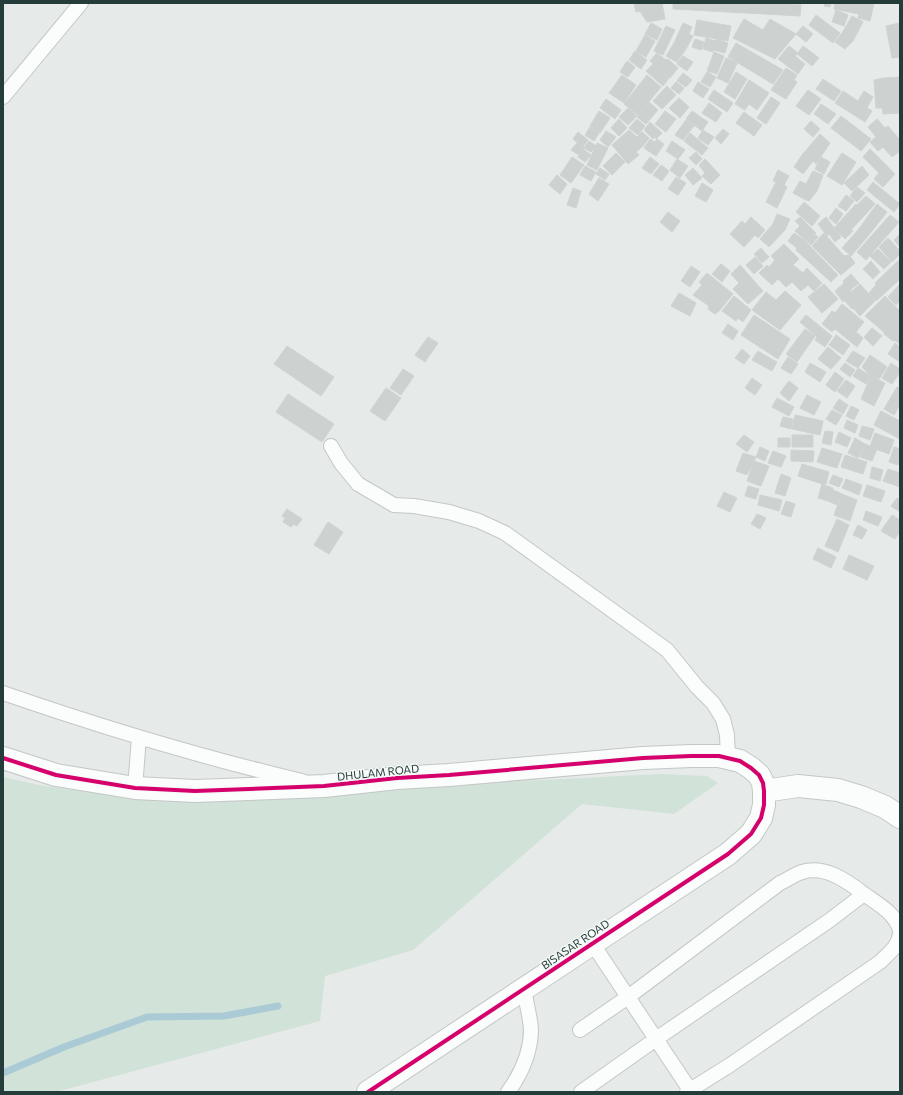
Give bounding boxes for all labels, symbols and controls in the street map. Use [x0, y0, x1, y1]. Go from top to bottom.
street label: DHULAM ROAD [336, 761, 420, 783]
street label: BISASAR ROAD [538, 916, 612, 972]

